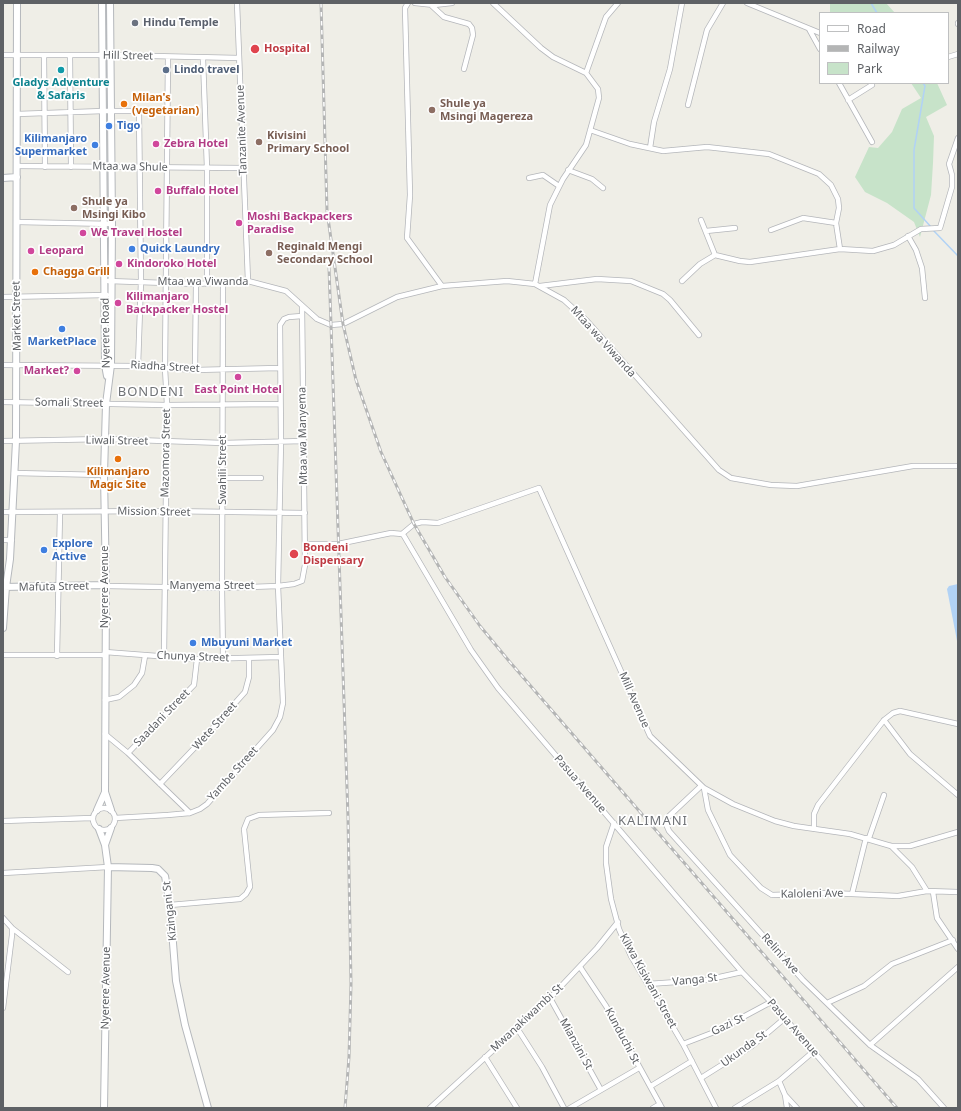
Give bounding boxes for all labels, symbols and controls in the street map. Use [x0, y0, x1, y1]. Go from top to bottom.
legend [819, 12, 949, 84]
place label: Hindu Temple [143, 16, 218, 30]
marker: Hindu Temple [130, 18, 140, 28]
text: Road [857, 20, 886, 37]
text: Railway [857, 40, 900, 57]
place label: Hospital [264, 42, 310, 56]
marker: Hospital [249, 43, 261, 55]
street label: Hill Street [103, 49, 153, 63]
text: Park [857, 60, 882, 77]
place label: Lindo travel [174, 63, 239, 77]
marker: Gladys Adventure & Safaris [56, 65, 66, 75]
marker: Lindo travel [161, 65, 171, 75]
place label: Gladys Adventure & Safaris [12, 76, 110, 102]
street label: Tanzanite Avenue [234, 84, 250, 176]
place label: Milan's (vegetarian) [132, 91, 199, 117]
place label: Shule ya Msingi Magereza [440, 97, 533, 123]
marker: Milan's (vegetarian) [119, 99, 129, 109]
marker: Shule ya Msingi Magereza [427, 105, 437, 115]
place label: Tigo [117, 119, 140, 133]
marker: Tigo [104, 121, 114, 131]
place label: Kivisini Primary School [267, 129, 349, 155]
place label: Kilimanjaro Supermarket [15, 132, 87, 158]
place label: Zebra Hotel [164, 137, 228, 151]
marker: Kivisini Primary School [254, 137, 264, 147]
marker: Zebra Hotel [151, 139, 161, 149]
marker: Kilimanjaro Supermarket [90, 140, 100, 150]
street label: Mtaa wa Shule [92, 160, 168, 174]
place label: Buffalo Hotel [166, 184, 238, 198]
marker: Buffalo Hotel [153, 186, 163, 196]
place label: Shule ya Msingi Kibo [82, 195, 146, 221]
marker: Shule ya Msingi Kibo [69, 203, 79, 213]
place label: Moshi Backpackers Paradise [247, 210, 353, 236]
marker: Moshi Backpackers Paradise [234, 218, 244, 228]
place label: We Travel Hostel [91, 226, 182, 240]
marker: We Travel Hostel [78, 228, 88, 238]
place label: Reginald Mengi Secondary School [277, 240, 373, 266]
place label: Quick Laundry [140, 242, 220, 256]
place label: Leopard [39, 244, 84, 258]
marker: Quick Laundry [127, 244, 137, 254]
marker: Leopard [26, 246, 36, 256]
marker: Reginald Mengi Secondary School [264, 248, 274, 258]
place label: Kindoroko Hotel [127, 257, 217, 271]
marker: Kindoroko Hotel [114, 259, 124, 269]
place label: Chagga Grill [43, 265, 110, 279]
marker: Chagga Grill [30, 267, 40, 277]
street label: Mtaa wa Viwanda [158, 275, 248, 289]
street label: Market Street [10, 281, 24, 351]
place label: Kilimanjaro Backpacker Hostel [126, 290, 228, 316]
street label: Nyerere Road [99, 298, 113, 368]
marker: Kilimanjaro Backpacker Hostel [113, 298, 123, 308]
street label: Mtaa wa Viwanda [568, 304, 638, 380]
marker: MarketPlace [57, 324, 67, 334]
place label: MarketPlace [28, 335, 96, 349]
street label: Riadha Street [130, 359, 200, 375]
place label: Market? [24, 364, 69, 378]
marker: Market? [72, 366, 82, 376]
marker: East Point Hotel [233, 372, 243, 382]
place label: East Point Hotel [194, 383, 282, 397]
district label: BONDENI [118, 384, 184, 400]
street label: Mtaa wa Manyema [296, 387, 310, 485]
street label: Somali Street [35, 396, 103, 410]
street label: Mazomora Street [159, 408, 173, 498]
street label: Liwali Street [86, 434, 148, 448]
street label: Swahili Street [216, 435, 230, 505]
marker: Kilimanjaro Magic Site [113, 454, 123, 464]
place label: Kilimanjaro Magic Site [86, 465, 150, 491]
street label: Mission Street [117, 505, 191, 519]
place label: Explore Active [52, 537, 93, 563]
place label: Bondeni Dispensary [303, 541, 364, 567]
marker: Explore Active [39, 545, 49, 555]
street label: Nyerere Avenue [98, 546, 112, 628]
marker: Bondeni Dispensary [288, 548, 300, 560]
street label: Manyema Street [170, 579, 254, 593]
street label: Mafuta Street [19, 580, 89, 594]
place label: Mbuyuni Market [201, 636, 292, 650]
marker: Mbuyuni Market [188, 638, 198, 648]
street label: Chunya Street [156, 649, 230, 665]
street label: Mill Avenue [616, 670, 652, 730]
street label: Saadani Street [131, 687, 193, 749]
street label: Wete Street [190, 699, 240, 753]
street label: Yambe Street [205, 744, 261, 804]
street label: Pasua Avenue [551, 752, 609, 816]
district label: KALIMANI [618, 813, 688, 829]
street label: Kizingani St [160, 881, 180, 941]
street label: Kaloleni Ave [780, 887, 844, 901]
street label: Kilwa Kisiwani Street [617, 931, 679, 1031]
street label: Relini Ave [758, 931, 802, 977]
street label: Nyerere Avenue [99, 947, 113, 1029]
street label: Vanga St [672, 971, 718, 989]
street label: Mwanakiwambi St [488, 981, 566, 1055]
street label: Pasua Avenue [764, 996, 822, 1060]
street label: Kunduchi St [602, 1006, 642, 1066]
street label: Gazi St [709, 1011, 747, 1039]
street label: Mianzini St [557, 1016, 595, 1072]
street label: Ukunda St [719, 1028, 769, 1070]

